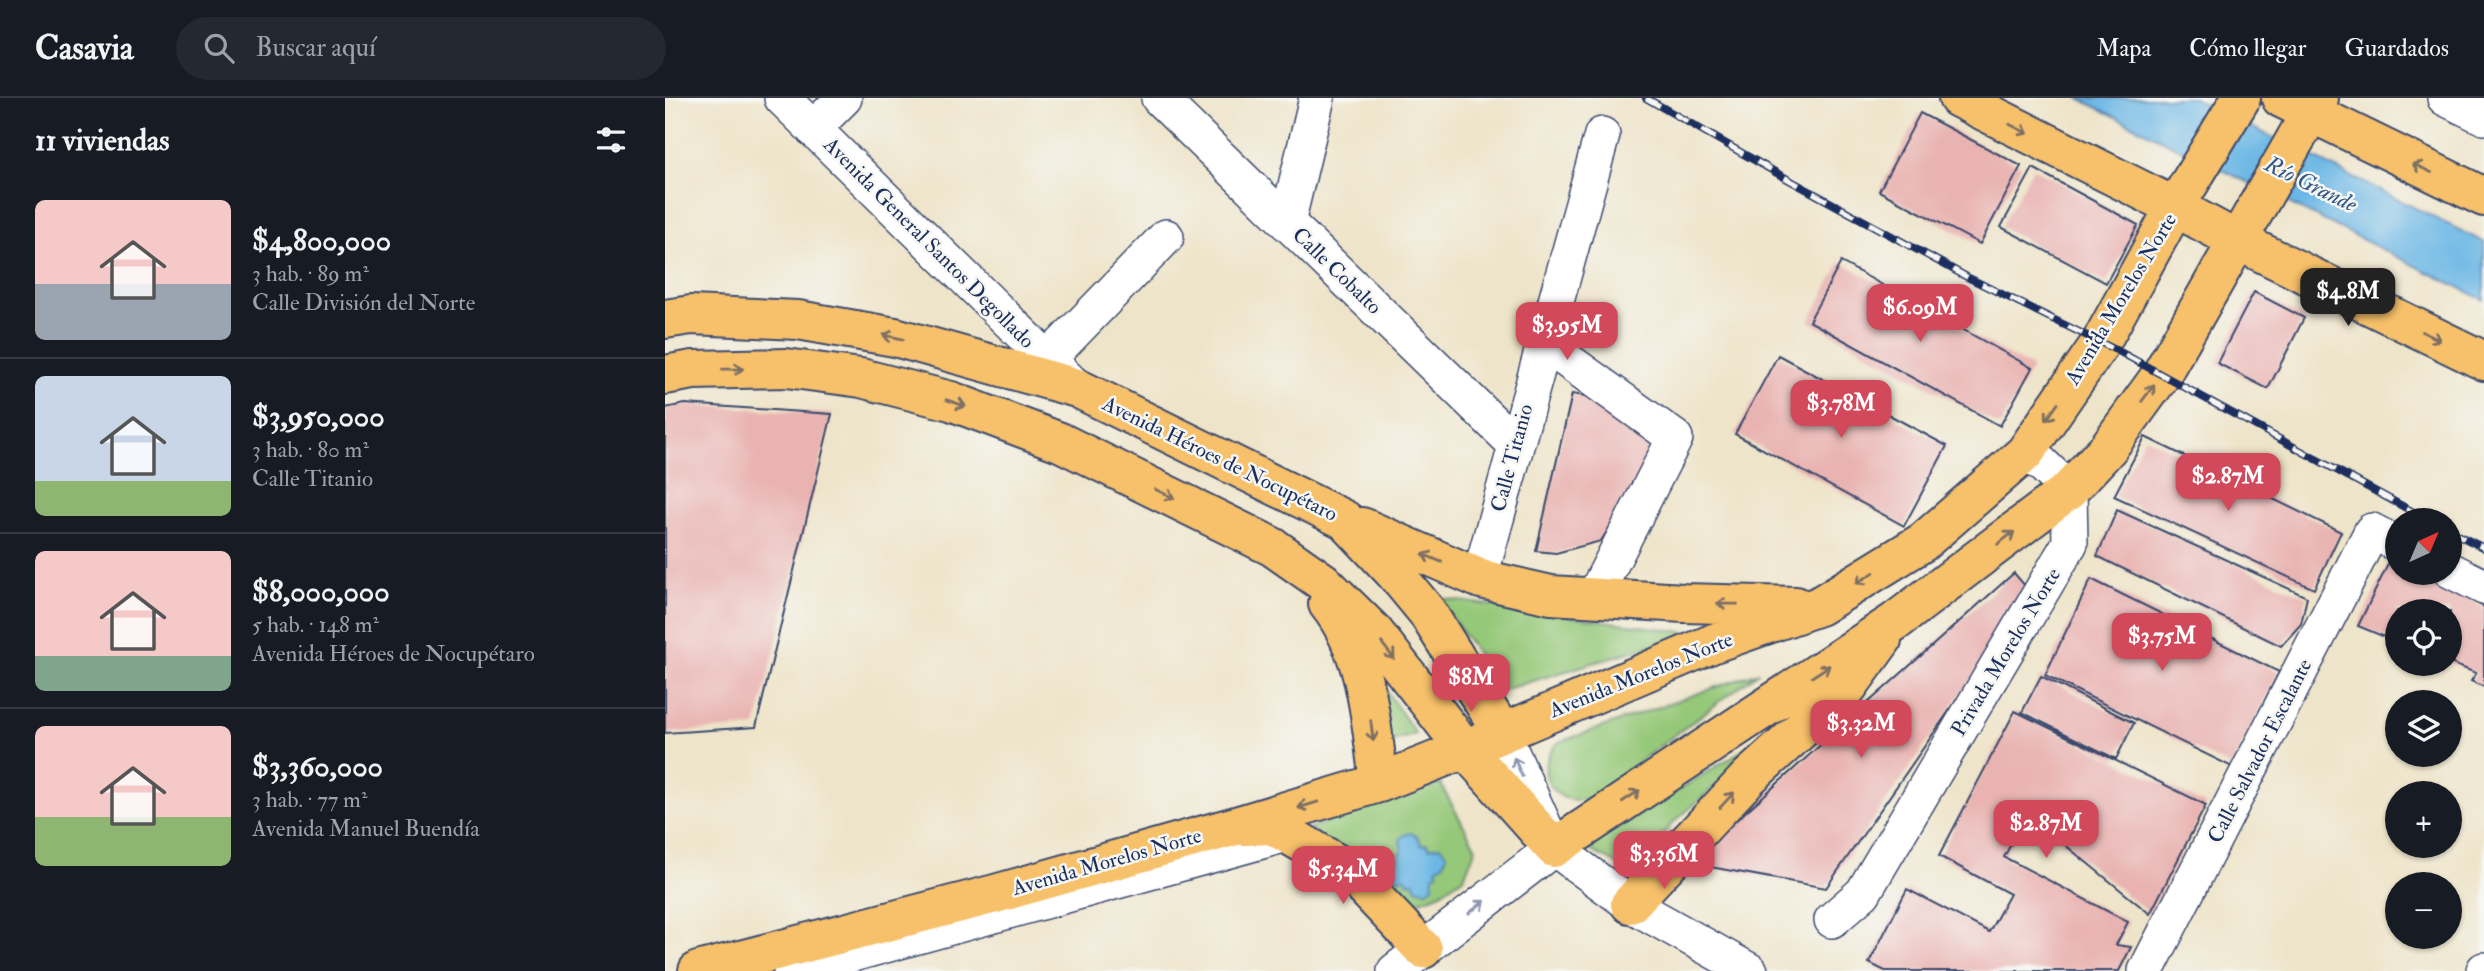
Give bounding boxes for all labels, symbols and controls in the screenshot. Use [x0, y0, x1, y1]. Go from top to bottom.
search box [176, 17, 666, 80]
text: Casavia [35, 28, 134, 69]
icon: search [200, 29, 238, 67]
text: Buscar aquí [256, 32, 376, 64]
text: Mapa [2096, 33, 2151, 64]
text: Cómo llegar [2189, 33, 2306, 64]
text: Guardados [2344, 33, 2449, 64]
icon: filters [592, 121, 630, 159]
text: 11 viviendas [35, 122, 170, 159]
one-way arrow [2008, 122, 2029, 136]
street label: Avenida General Santos Degollado [817, 131, 1040, 354]
water label: Río Grande [2259, 149, 2362, 219]
one-way arrow [2412, 160, 2433, 174]
street label: Avenida Morelos Norte [2059, 208, 2183, 391]
text: $4,800,000 [252, 222, 391, 259]
street label: Calle Cobalto [1287, 222, 1387, 320]
icon: home [91, 228, 175, 312]
text: 3 hab. · 89 m² [252, 259, 369, 288]
pin: $4.8M [2299, 268, 2397, 328]
text: $4.8M [2316, 276, 2380, 305]
pin: $6.09M [1863, 285, 1977, 344]
text: Calle División del Norte [252, 288, 475, 317]
text: $6.09M [1883, 292, 1957, 321]
pin: $3.95M [1510, 302, 1624, 362]
text: $3.95M [1532, 310, 1602, 339]
one-way arrow [2420, 329, 2441, 343]
one-way arrow [882, 330, 905, 343]
one-way arrow [721, 362, 744, 376]
pin: $3.78M [1784, 380, 1898, 440]
one-way arrow [2141, 384, 2156, 402]
text: $3.78M [1806, 388, 1876, 417]
street label: Avenida Héroes de Nocupétaro [1097, 390, 1342, 528]
text: $3,950,000 [252, 398, 385, 435]
one-way arrow [945, 398, 967, 411]
street label: Calle Titanio [1485, 401, 1539, 515]
one-way arrow [2045, 402, 2060, 421]
icon: home [91, 404, 175, 488]
text: 3 hab. · 80 m² [252, 435, 369, 464]
pin: $2.87M [2171, 454, 2285, 513]
text: $2.87M [2192, 461, 2264, 490]
text: Calle Titanio [252, 464, 373, 493]
one-way arrow [1154, 487, 1175, 501]
north arrow [2385, 508, 2462, 584]
map controls [2385, 508, 2462, 949]
one-way arrow [1996, 531, 2014, 546]
one-way arrow [1422, 551, 1443, 564]
street label: Privada Morelos Norte [1945, 563, 2067, 741]
one-way arrow [1856, 570, 1875, 585]
text: $8,000,000 [252, 573, 390, 610]
icon: home [91, 579, 175, 663]
one-way arrow [1715, 597, 1738, 611]
button: locate [2385, 599, 2462, 676]
text: 5 hab. · 148 m² [252, 610, 379, 639]
pin: $3.75M [2105, 614, 2219, 673]
text: $3.75M [2128, 621, 2196, 650]
street label: Avenida Morelos Norte [1544, 626, 1737, 725]
text: Avenida Héroes de Nocupétaro [252, 639, 535, 668]
one-way arrow [1381, 641, 1396, 659]
pin: $8M [1437, 654, 1505, 714]
street label: Calle Salvador Escalante [2202, 654, 2318, 848]
text: $8M [1448, 662, 1494, 691]
one-way arrow [1811, 664, 1830, 678]
button: layers [2385, 690, 2462, 767]
pin: $3.32M [1804, 700, 1918, 760]
text: $3.32M [1826, 708, 1896, 737]
one-way arrow [1366, 719, 1379, 742]
text: $3,360,000 [252, 748, 383, 785]
icon: home [91, 754, 175, 838]
one-way arrow [1511, 757, 1524, 778]
button: + [2385, 781, 2462, 858]
text: 3 hab. · 77 m² [252, 785, 367, 814]
one-way arrow [1621, 789, 1640, 804]
one-way arrow [1718, 792, 1735, 809]
one-way arrow [1298, 799, 1320, 812]
pin: $2.87M [1989, 800, 2103, 860]
text: $2.87M [2010, 808, 2082, 837]
text: Avenida Manuel Buendía [252, 814, 480, 843]
street label: Avenida Morelos Norte [1008, 822, 1205, 902]
pin: $3.36M [1607, 832, 1721, 891]
text: $3.36M [1630, 839, 1699, 868]
pin: $5.34M [1286, 846, 1400, 906]
text: $5.34M [1308, 854, 1378, 883]
button: − [2385, 872, 2462, 949]
one-way arrow [1467, 900, 1486, 915]

